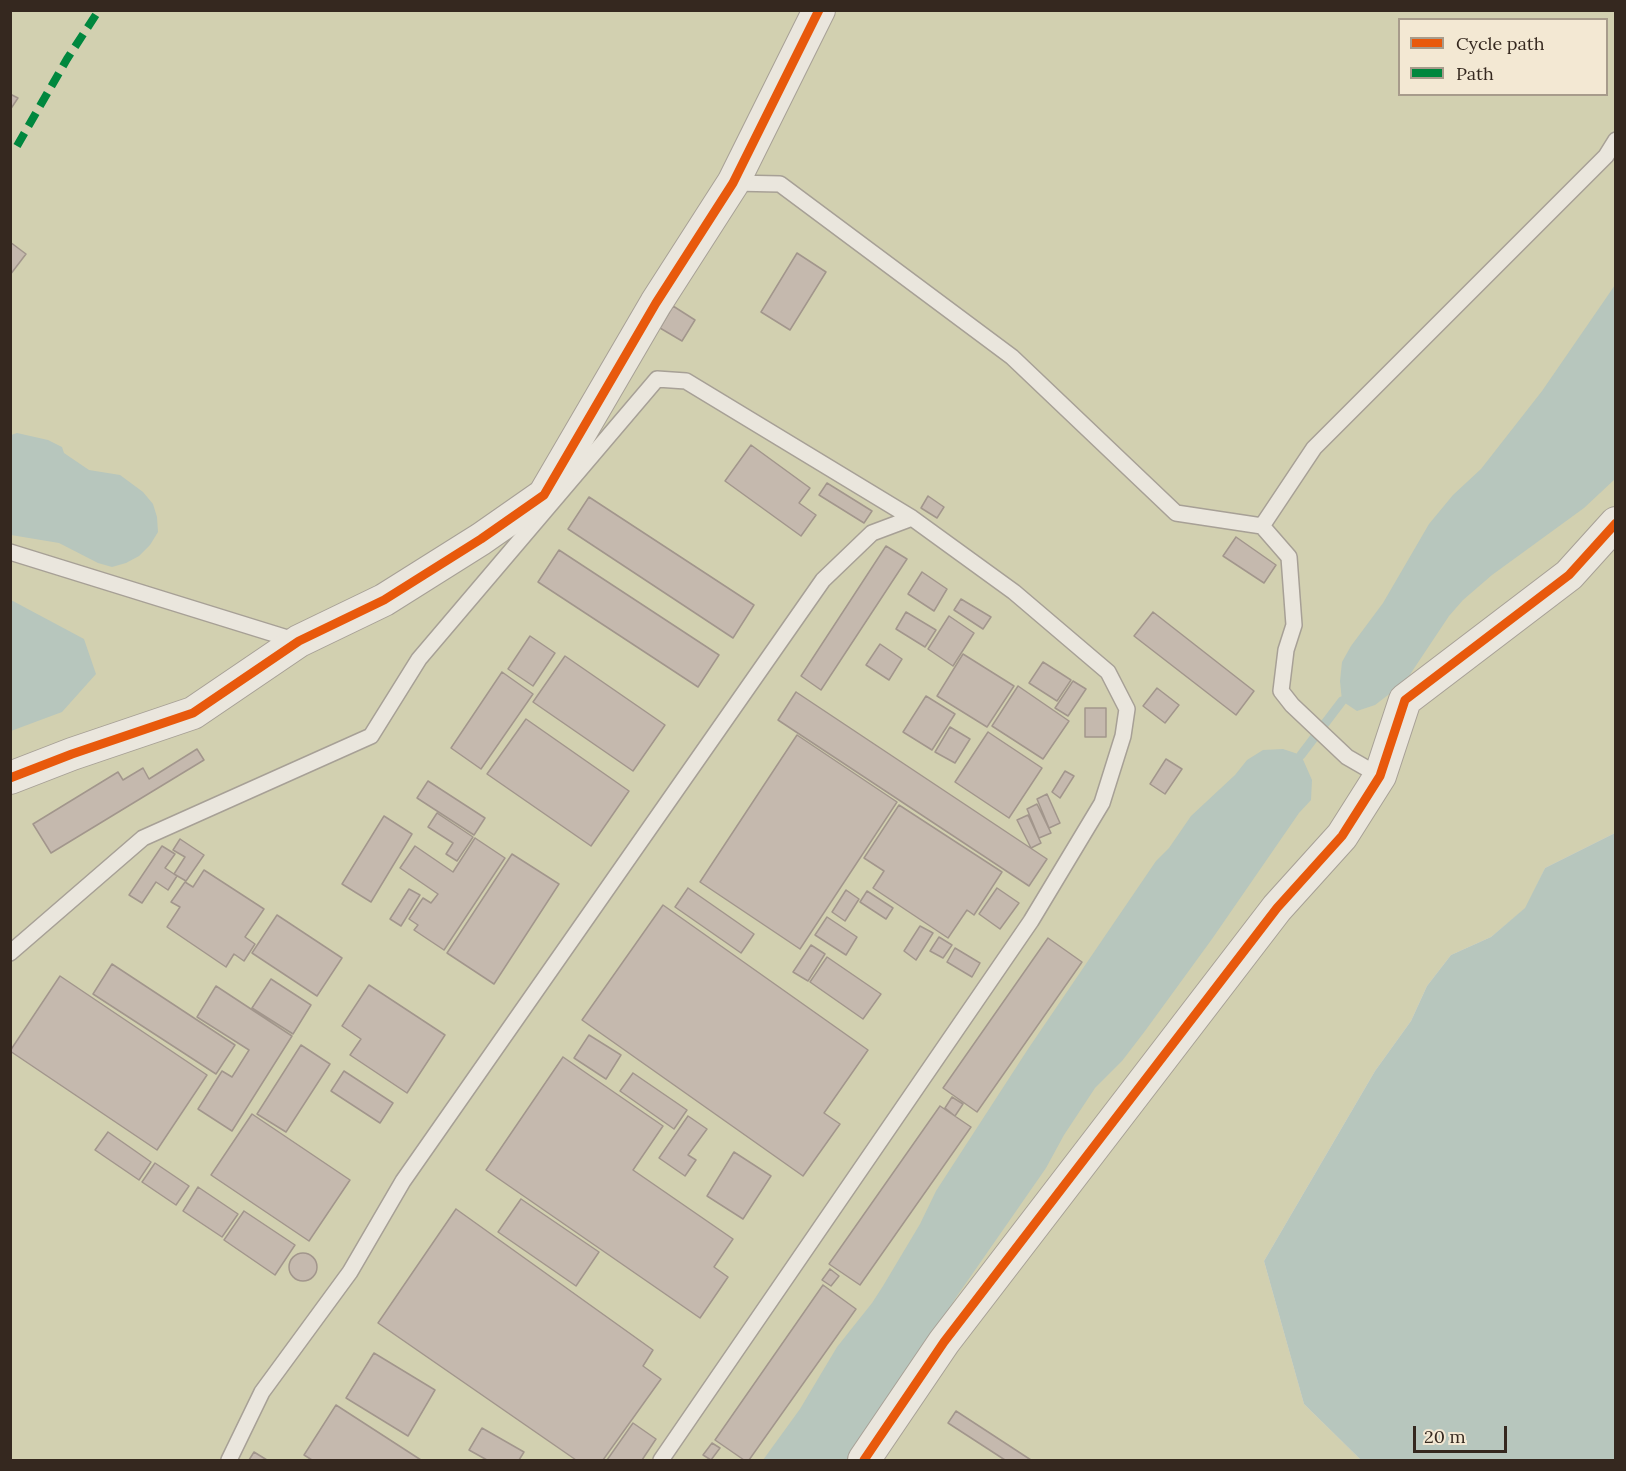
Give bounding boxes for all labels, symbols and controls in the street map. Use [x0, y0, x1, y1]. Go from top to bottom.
legend [1398, 18, 1608, 96]
text: Cycle path [1456, 32, 1545, 55]
text: Path [1456, 62, 1494, 85]
scale bar [1416, 1414, 1510, 1452]
text: 20 m [1424, 1425, 1466, 1448]

